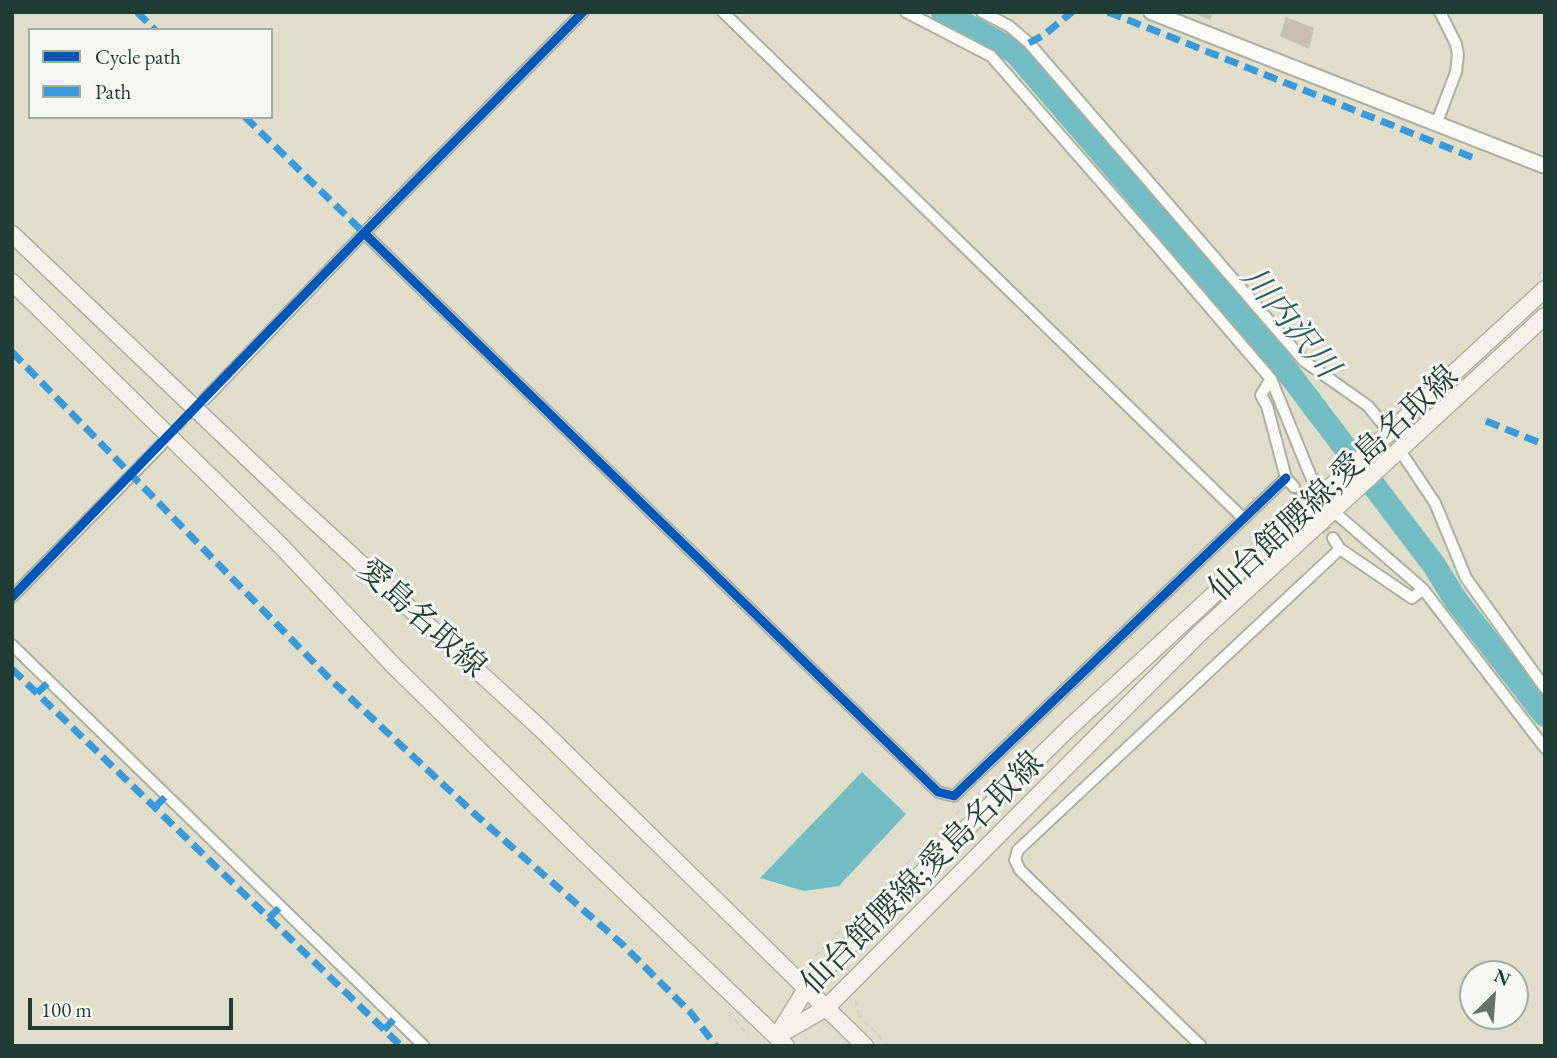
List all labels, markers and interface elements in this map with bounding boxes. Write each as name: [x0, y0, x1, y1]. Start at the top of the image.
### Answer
legend: [28, 28, 273, 119]
text: Cycle path: [95, 43, 181, 70]
text: Path: [95, 78, 131, 105]
water label: 川内沢川: [1232, 259, 1346, 387]
street label: 仙台館腰線;愛島名取線: [1201, 358, 1467, 610]
street label: 愛島名取線: [349, 551, 493, 687]
street label: 仙台館腰線;愛島名取線: [794, 745, 1052, 1003]
north arrow: [1459, 960, 1529, 1030]
text: N: [1490, 963, 1514, 992]
scale bar: [32, 984, 236, 1028]
text: 100 m: [41, 996, 92, 1023]

